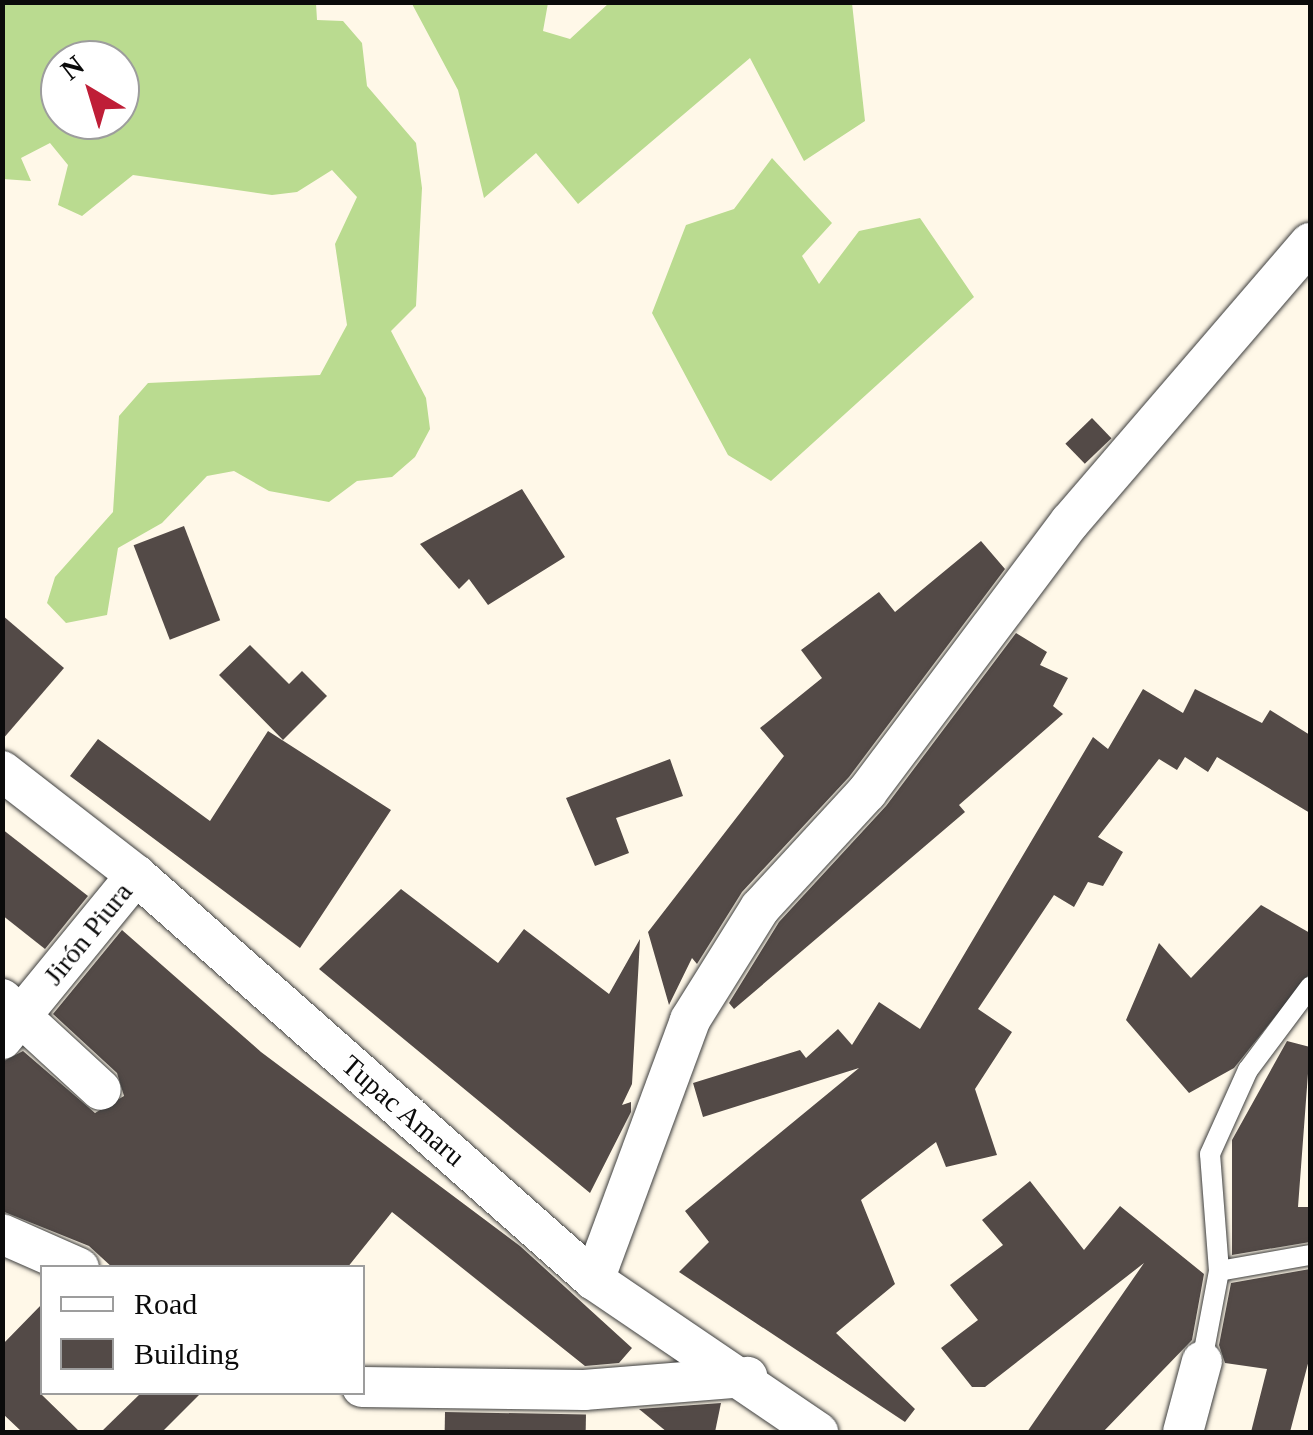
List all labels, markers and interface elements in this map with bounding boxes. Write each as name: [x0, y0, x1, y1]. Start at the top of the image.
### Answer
north arrow: [40, 40, 140, 140]
text: N: [55, 49, 90, 86]
street label: Jirón Piura: [37, 876, 139, 992]
street label: Tupac Amaru: [334, 1048, 472, 1174]
legend: [40, 1265, 365, 1395]
text: Road: [134, 1287, 197, 1320]
text: Building: [134, 1337, 239, 1370]

